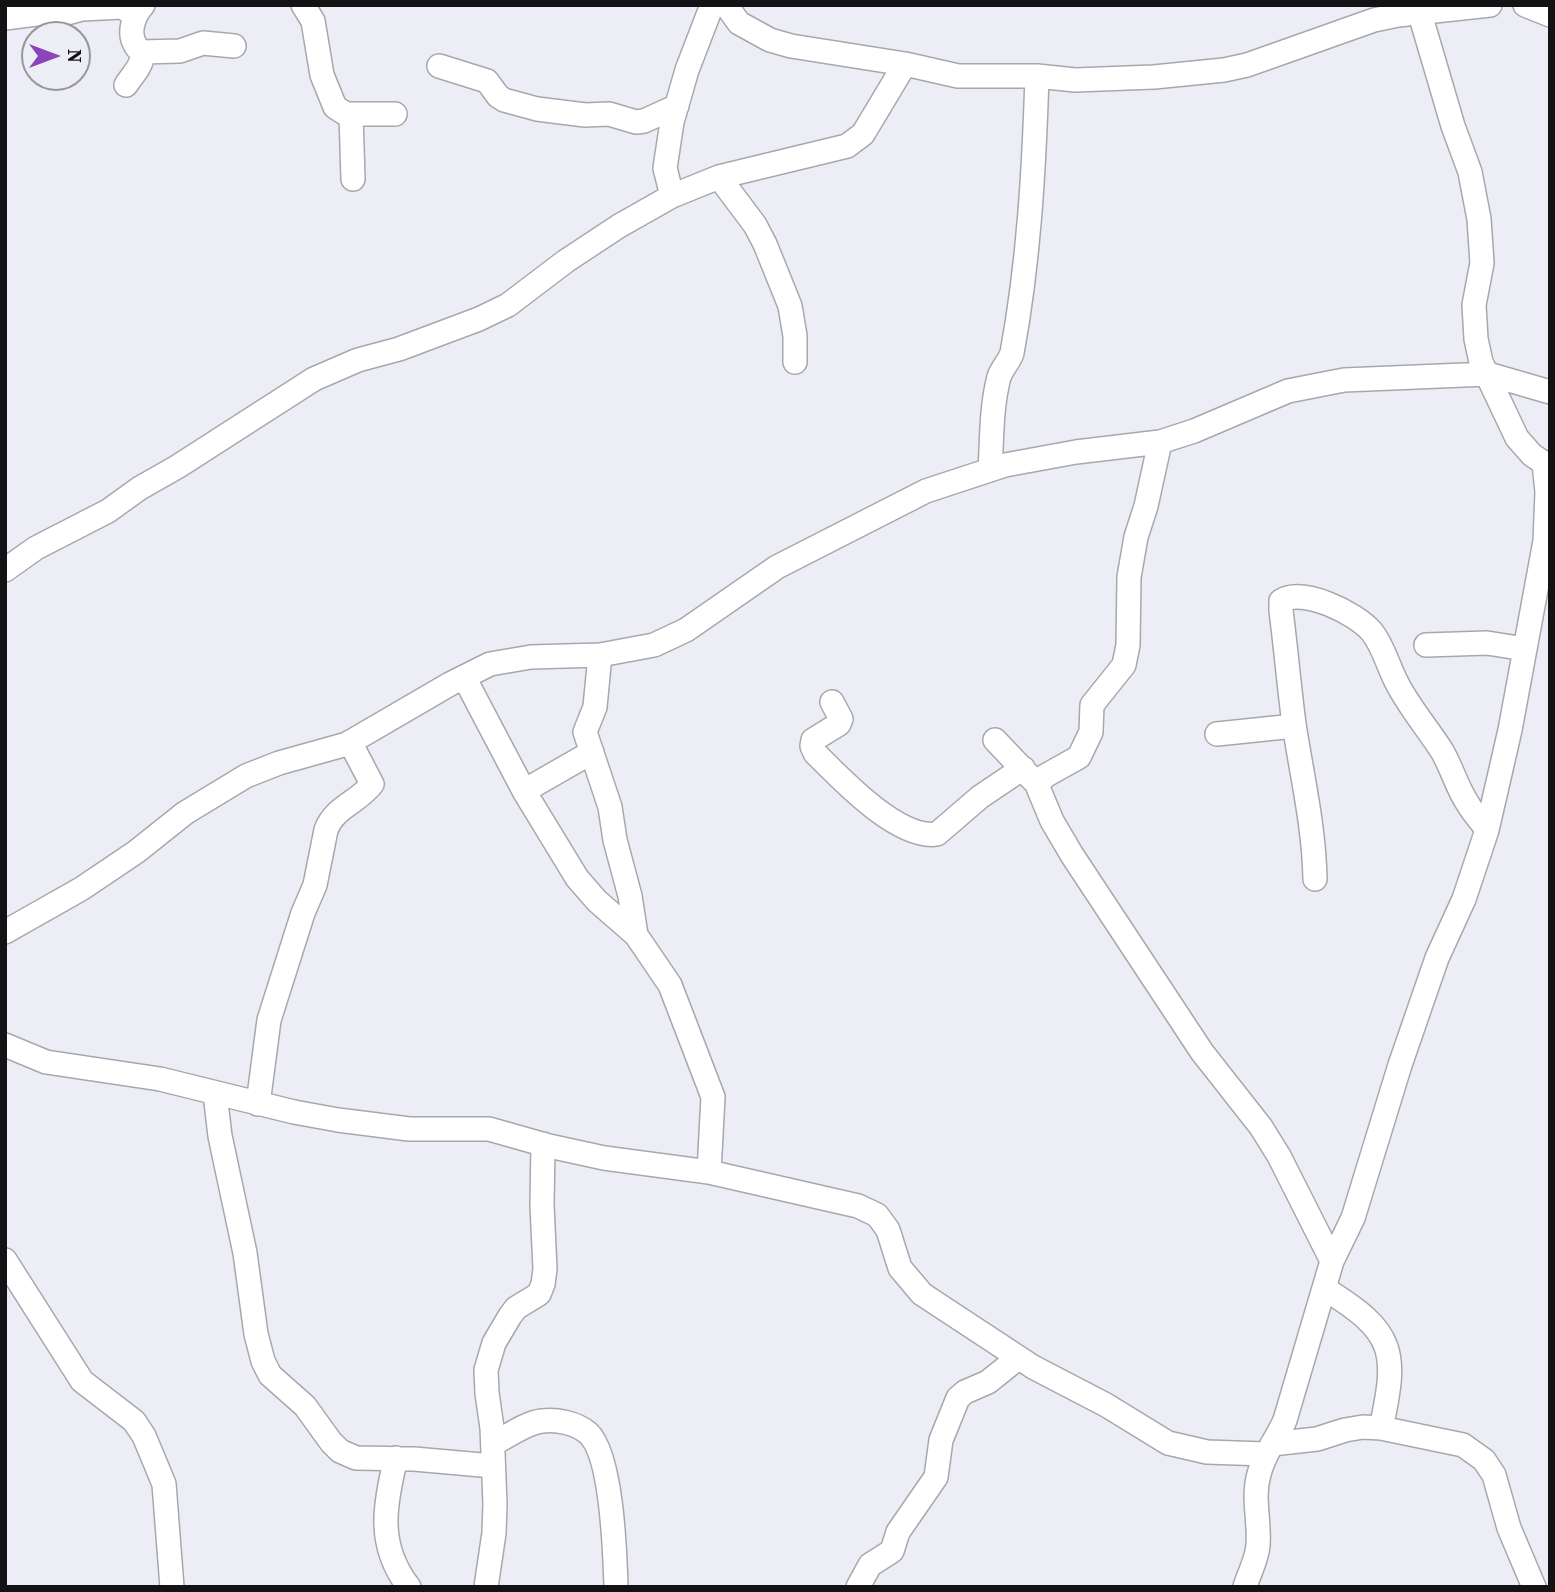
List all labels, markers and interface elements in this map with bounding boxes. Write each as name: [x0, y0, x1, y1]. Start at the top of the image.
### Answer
north arrow: [21, 21, 91, 91]
text: N: [62, 49, 88, 63]

